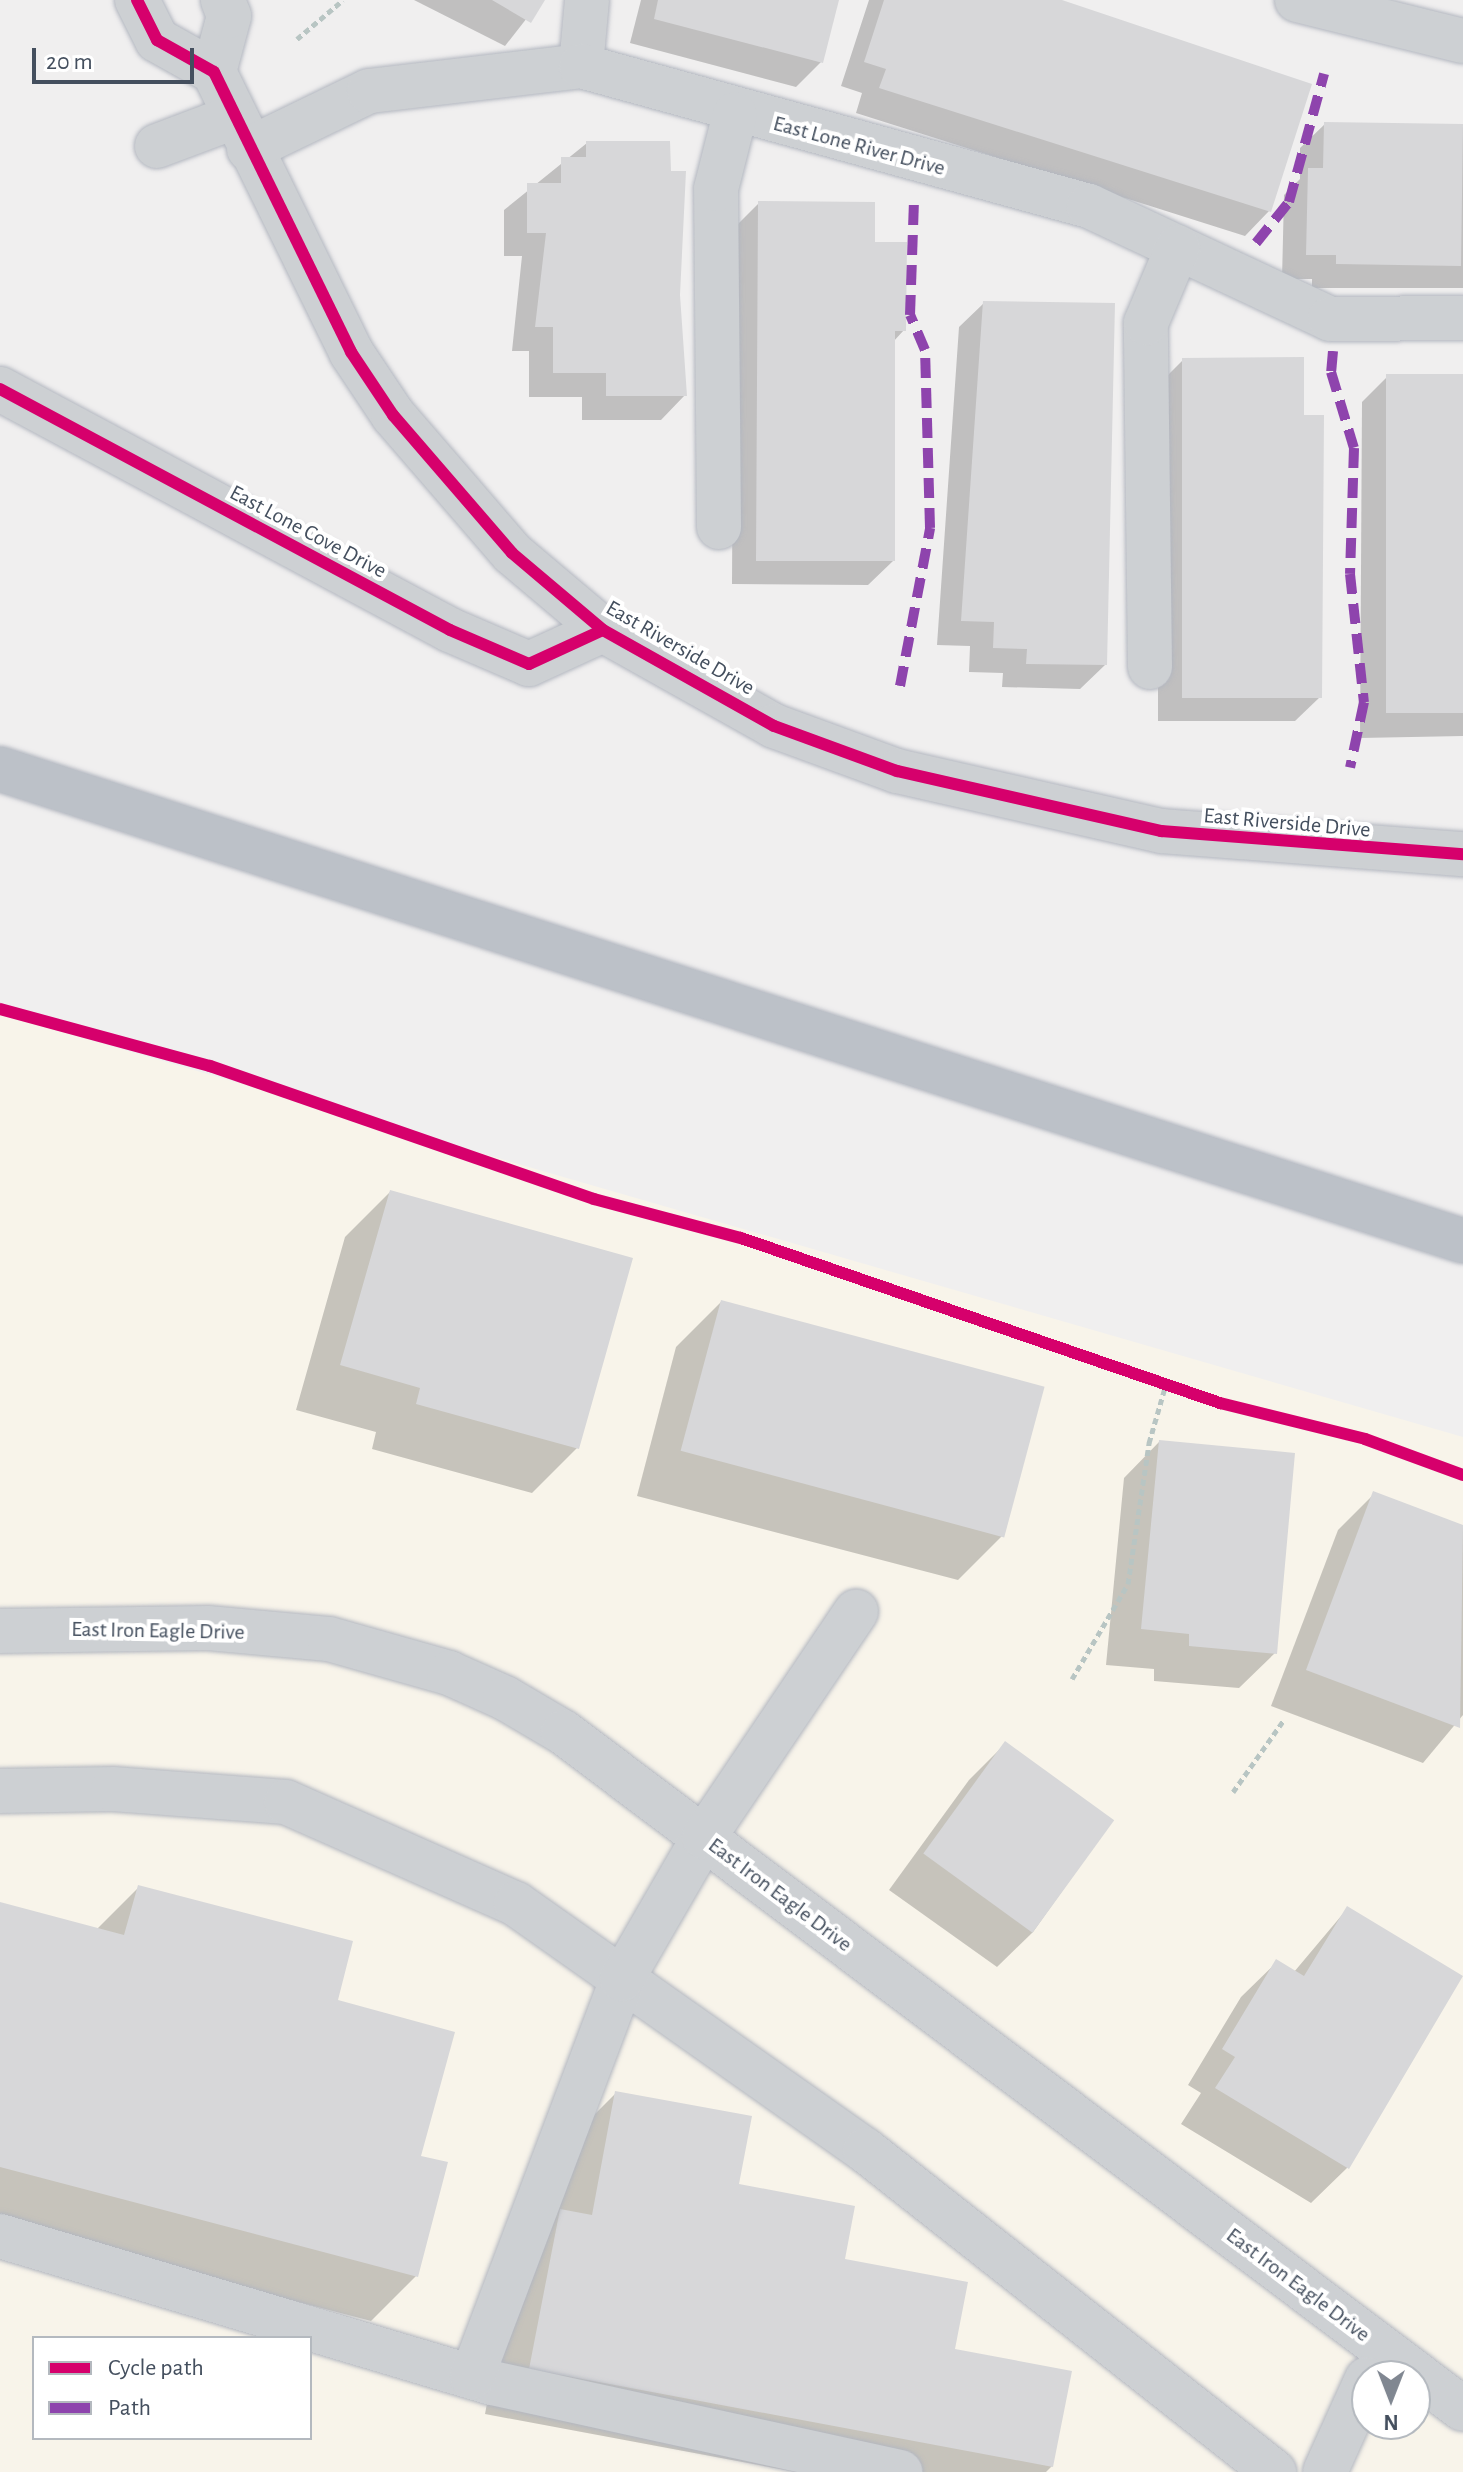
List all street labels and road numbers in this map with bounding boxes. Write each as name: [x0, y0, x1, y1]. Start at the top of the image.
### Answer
street label: East Lone River Drive: [770, 110, 948, 182]
street label: East Lone Cove Drive: [225, 480, 391, 584]
street label: East Riverside Drive: [601, 595, 759, 701]
street label: East Riverside Drive: [1203, 803, 1371, 843]
street label: East Iron Eagle Drive: [71, 1616, 245, 1646]
street label: East Iron Eagle Drive: [703, 1832, 857, 1958]
street label: East Iron Eagle Drive: [1221, 2222, 1375, 2348]

